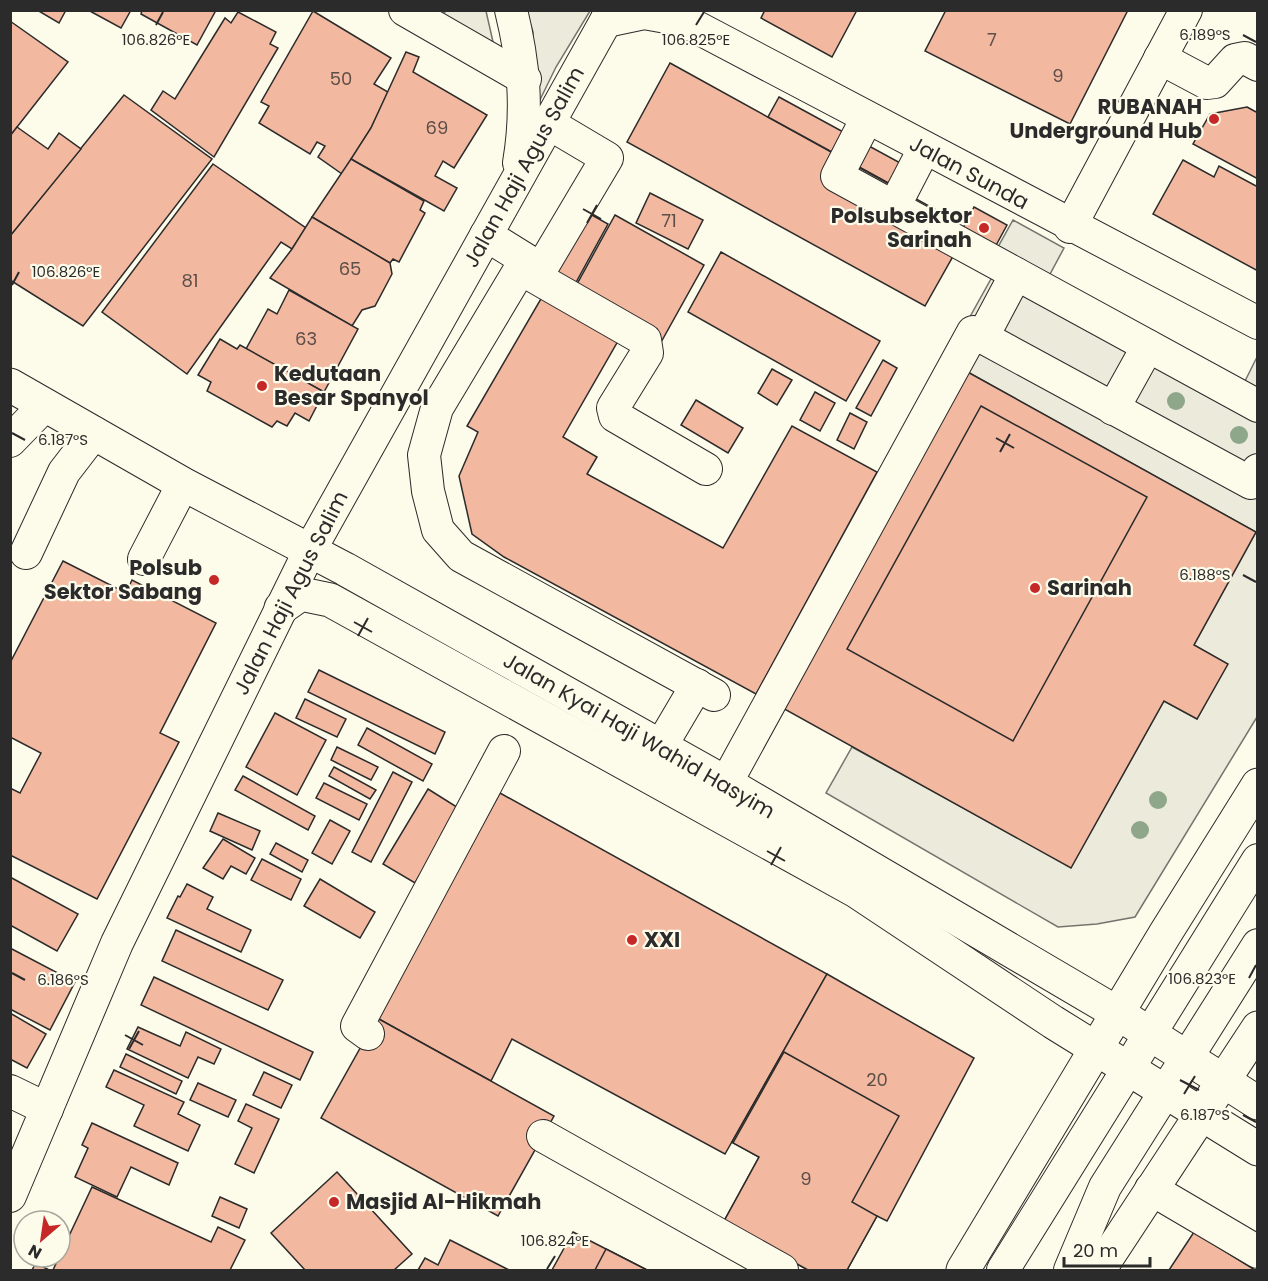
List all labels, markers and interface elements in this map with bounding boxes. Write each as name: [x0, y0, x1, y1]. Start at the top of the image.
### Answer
text: 6.189°S: [1179, 24, 1231, 45]
house number: 7: [987, 27, 997, 52]
text: 106.826°E: [122, 29, 190, 50]
text: 106.825°E: [662, 29, 730, 50]
street label: Jalan Haji Agus Salim: [456, 61, 591, 272]
house number: 9: [1052, 63, 1064, 88]
house number: 50: [330, 66, 352, 91]
place label: RUBANAH Underground Hub: [1009, 92, 1202, 145]
marker: RUBANAH Underground Hub: [1207, 112, 1221, 126]
house number: 69: [426, 115, 448, 140]
street label: Jalan Sunda: [904, 129, 1034, 216]
place label: Polsubsektor Sarinah: [831, 201, 972, 254]
house number: 71: [661, 208, 677, 233]
marker: Polsubsektor Sarinah: [977, 221, 991, 235]
house number: 65: [339, 256, 361, 281]
text: 106.826°E: [32, 261, 100, 282]
house number: 81: [181, 268, 199, 293]
house number: 63: [295, 326, 317, 351]
place label: Kedutaan Besar Spanyol: [274, 359, 429, 412]
marker: Kedutaan Besar Spanyol: [255, 379, 269, 393]
text: 6.187°S: [38, 429, 88, 450]
street label: Jalan Haji Agus Salim: [226, 486, 355, 700]
place label: Polsub Sektor Sabang: [44, 553, 202, 606]
text: 6.188°S: [1179, 564, 1231, 585]
marker: Polsub Sektor Sabang: [207, 573, 221, 587]
place label: Sarinah: [1047, 573, 1132, 602]
marker: Sarinah: [1028, 581, 1042, 595]
street label: Jalan Kyai Haji Wahid Hasyim: [498, 646, 780, 825]
place label: XXI: [644, 925, 680, 954]
marker: XXI: [625, 933, 639, 947]
text: 106.823°E: [1168, 968, 1236, 989]
text: 6.186°S: [37, 969, 89, 990]
house number: 20: [866, 1067, 888, 1092]
text: 6.187°S: [1180, 1104, 1230, 1125]
house number: 9: [800, 1166, 812, 1191]
place label: Masjid Al-Hikmah: [346, 1187, 541, 1216]
marker: Masjid Al-Hikmah: [327, 1195, 341, 1209]
north arrow: [12, 1209, 72, 1269]
text: 106.824°E: [521, 1230, 589, 1251]
scale bar: [1064, 1230, 1150, 1268]
text: 20 m: [1073, 1238, 1118, 1263]
text: N: [24, 1239, 46, 1265]

